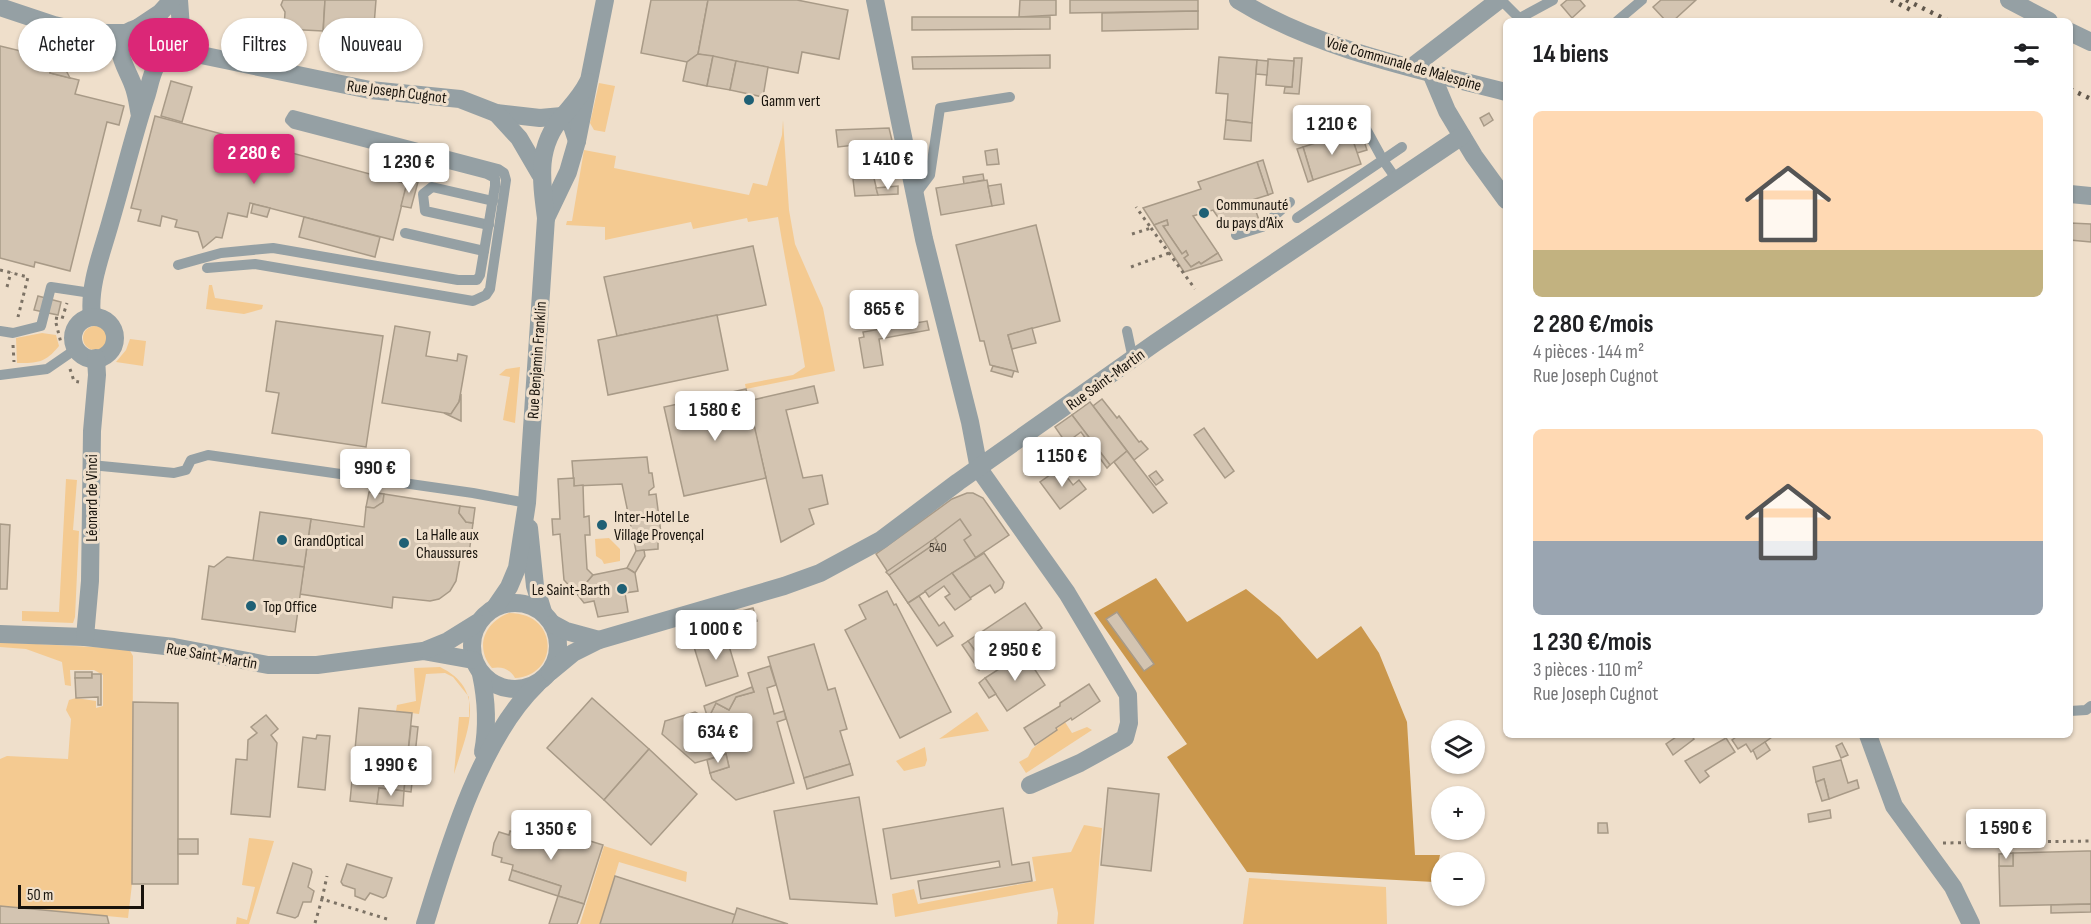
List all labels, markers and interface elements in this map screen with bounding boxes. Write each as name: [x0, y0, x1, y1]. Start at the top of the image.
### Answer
chip: Acheter: [18, 18, 116, 72]
chip: Louer: [128, 18, 209, 72]
chip: Filtres: [221, 18, 307, 72]
chip: Nouveau: [319, 18, 423, 72]
street label: Voie Communale de Malespine: [1324, 33, 1484, 96]
icon: filters: [2010, 38, 2043, 71]
text: 14 biens: [1533, 39, 1609, 70]
street label: Rue Joseph Cugnot: [346, 77, 448, 108]
place label: Gamm vert: [761, 92, 820, 111]
marker: Gamm vert: [742, 93, 756, 107]
pin: 1 210 €: [1277, 105, 1387, 156]
text: 1 210 €: [1307, 112, 1357, 136]
pin: 2 280 €: [199, 134, 309, 185]
pin: 1 410 €: [833, 140, 943, 191]
text: 2 280 €: [228, 141, 280, 165]
pin: 1 230 €: [354, 143, 464, 194]
text: 1 410 €: [863, 147, 914, 171]
text: 1 230 €: [383, 150, 435, 174]
icon: home: [1734, 150, 1842, 258]
place label: Communauté du pays d’Aix: [1216, 196, 1288, 233]
marker: Communauté du pays d’Aix: [1197, 206, 1211, 220]
pin: 865 €: [842, 290, 926, 341]
text: 865 €: [864, 297, 904, 321]
street label: Rue Benjamin Franklin: [524, 301, 551, 420]
text: 2 280 €/mois: [1533, 309, 1653, 340]
text: 4 pièces · 144 m²: [1533, 340, 1644, 364]
street label: Rue Saint-Martin: [1063, 346, 1149, 415]
text: Rue Joseph Cugnot: [1533, 364, 1658, 388]
pin: 1 580 €: [660, 391, 770, 442]
text: 1 580 €: [689, 398, 741, 422]
pin: 1 150 €: [1007, 437, 1117, 488]
text: 1 150 €: [1037, 444, 1087, 468]
pin: 990 €: [333, 449, 417, 500]
street label: Léonard de Vinci: [83, 454, 102, 542]
text: 990 €: [354, 456, 396, 480]
icon: home: [1734, 468, 1842, 576]
place label: Inter-Hotel Le Village Provençal: [614, 508, 704, 545]
marker: Inter-Hotel Le Village Provençal: [595, 518, 609, 532]
place label: La Halle aux Chaussures: [416, 526, 479, 563]
place label: GrandOptical: [294, 532, 364, 551]
marker: GrandOptical: [275, 533, 289, 547]
marker: La Halle aux Chaussures: [397, 536, 411, 550]
house number: 540: [929, 539, 947, 556]
place label: Le Saint-Barth: [532, 581, 610, 600]
marker: Le Saint-Barth: [615, 582, 629, 596]
place label: Top Office: [263, 598, 317, 617]
marker: Top Office: [244, 599, 258, 613]
pin: 1 000 €: [661, 610, 771, 661]
text: 1 000 €: [690, 617, 742, 641]
text: 1 230 €/mois: [1533, 627, 1652, 658]
pin: 2 950 €: [960, 631, 1070, 682]
text: 2 950 €: [989, 638, 1042, 662]
street label: Rue Saint-Martin: [165, 639, 259, 674]
text: 3 pièces · 110 m²: [1533, 658, 1643, 682]
text: Rue Joseph Cugnot: [1533, 682, 1658, 706]
pin: 634 €: [676, 713, 760, 764]
text: 634 €: [697, 720, 739, 744]
map controls: [1431, 720, 1485, 906]
button: layers: [1431, 720, 1485, 774]
pin: 1 990 €: [336, 746, 446, 797]
text: 1 990 €: [365, 753, 417, 777]
button: +: [1431, 786, 1485, 840]
pin: 1 590 €: [1951, 809, 2061, 860]
pin: 1 350 €: [496, 810, 606, 861]
text: 1 590 €: [1980, 816, 2032, 840]
text: 1 350 €: [525, 817, 577, 841]
button: −: [1431, 852, 1485, 906]
scale bar: [18, 882, 144, 910]
text: 50 m: [27, 886, 53, 905]

